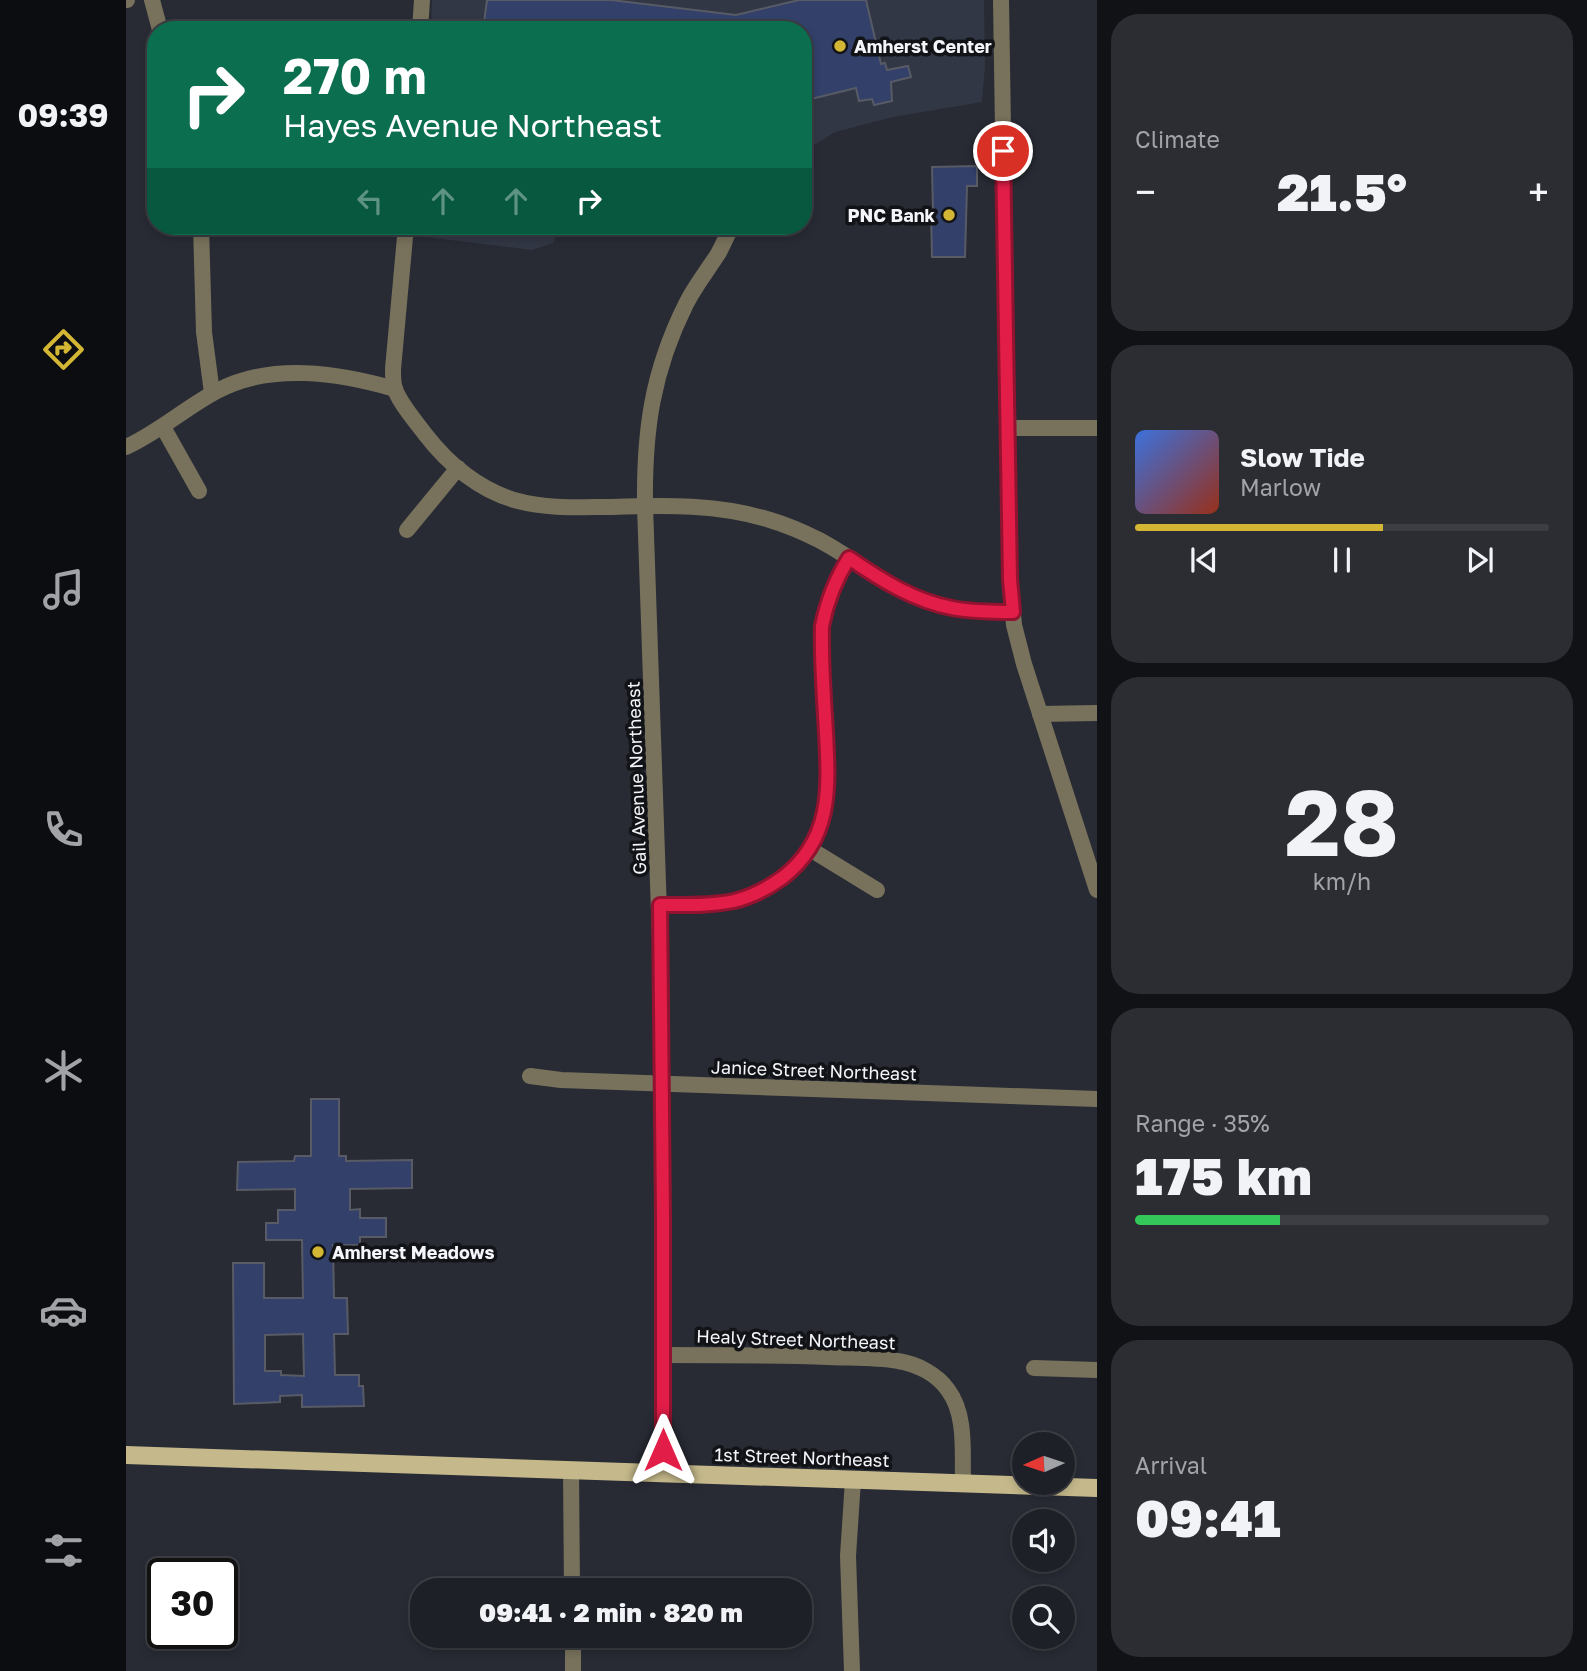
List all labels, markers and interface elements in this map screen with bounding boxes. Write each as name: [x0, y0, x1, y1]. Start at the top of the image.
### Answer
place label: Amherst Center: [854, 35, 992, 57]
marker: Amherst Center: [832, 38, 848, 54]
text: 270 m: [283, 46, 427, 105]
icon: right: [168, 49, 259, 140]
text: 09:39: [17, 96, 109, 134]
text: Hayes Avenue Northeast: [283, 106, 662, 144]
pin: [973, 121, 1033, 181]
text: Climate: [1135, 125, 1220, 153]
icon: arrive: [984, 132, 1022, 170]
text: 21.5°: [1277, 160, 1407, 222]
text: −: [1135, 169, 1156, 214]
text: +: [1528, 169, 1549, 214]
icon: left: [351, 182, 389, 220]
icon: ahead: [424, 182, 462, 220]
icon: ahead: [497, 182, 535, 220]
icon: right: [570, 182, 608, 220]
place label: PNC Bank: [848, 204, 936, 226]
marker: PNC Bank: [941, 207, 957, 223]
icon: directions: [39, 325, 88, 374]
text: Slow Tide: [1240, 442, 1365, 473]
text: Marlow: [1240, 473, 1321, 501]
icon: previous: [1185, 541, 1223, 579]
icon: pause: [1323, 541, 1361, 579]
icon: next: [1461, 541, 1499, 579]
icon: music: [39, 565, 88, 614]
street label: Gail Avenue Northeast: [622, 681, 650, 875]
text: 28: [1285, 767, 1399, 876]
icon: phone: [39, 805, 88, 854]
text: km/h: [1313, 867, 1371, 895]
icon: climate: [39, 1046, 88, 1095]
street label: Janice Street Northeast: [711, 1055, 917, 1085]
text: Range · 35%: [1135, 1109, 1270, 1137]
text: 175 km: [1135, 1144, 1312, 1206]
place label: Amherst Meadows: [332, 1241, 495, 1263]
marker: Amherst Meadows: [310, 1244, 326, 1260]
icon: car: [39, 1286, 88, 1335]
street label: Healy Street Northeast: [696, 1325, 896, 1353]
position arrow: [626, 1413, 700, 1487]
north arrow: [1012, 1432, 1074, 1494]
map controls: [1012, 1432, 1075, 1649]
street label: 1st Street Northeast: [714, 1443, 890, 1471]
text: Arrival: [1135, 1451, 1207, 1479]
text: 09:41: [1135, 1486, 1281, 1548]
button: sound: [1012, 1509, 1075, 1572]
icon: filters: [39, 1526, 88, 1575]
speed limit sign: 30: [147, 1558, 238, 1649]
button: search: [1012, 1586, 1075, 1649]
text: 09:41 · 2 min · 820 m: [479, 1597, 743, 1628]

